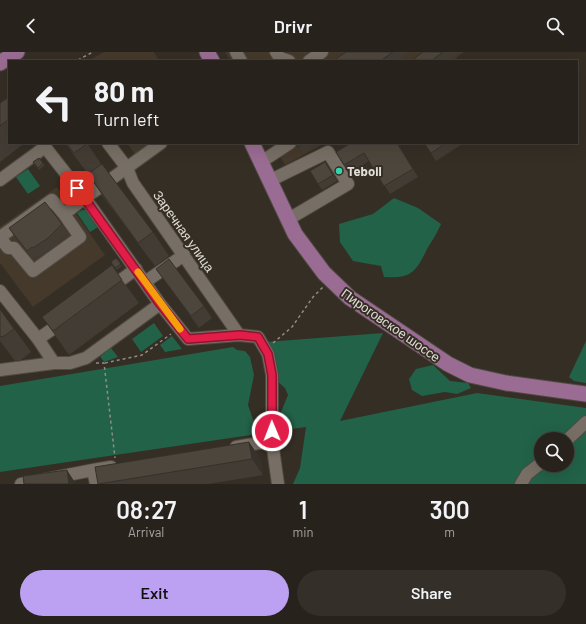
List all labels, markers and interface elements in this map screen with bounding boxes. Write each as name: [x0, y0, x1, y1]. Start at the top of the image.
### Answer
icon: back: [20, 15, 42, 37]
text: Drivr: [274, 15, 312, 37]
icon: search: [544, 15, 566, 37]
text: 80 m: [94, 74, 154, 108]
icon: left: [28, 76, 80, 128]
text: Turn left: [94, 108, 160, 130]
place label: Teboil: [347, 163, 382, 179]
marker: Teboil: [334, 166, 344, 176]
pin: [60, 171, 94, 205]
icon: arrive: [66, 177, 88, 199]
street label: Заречная улица: [150, 187, 218, 275]
street label: Пироговское шоссе: [339, 285, 443, 365]
position arrow: [251, 410, 293, 452]
map controls: [534, 432, 574, 472]
button: search: [534, 432, 574, 472]
text: 08:27: [116, 495, 176, 524]
text: 1: [299, 495, 307, 524]
text: 300: [430, 495, 470, 524]
text: Arrival: [128, 524, 164, 540]
text: min: [292, 524, 313, 540]
text: m: [444, 524, 455, 540]
button: Exit: [20, 570, 289, 616]
button: Share: [297, 570, 566, 616]

